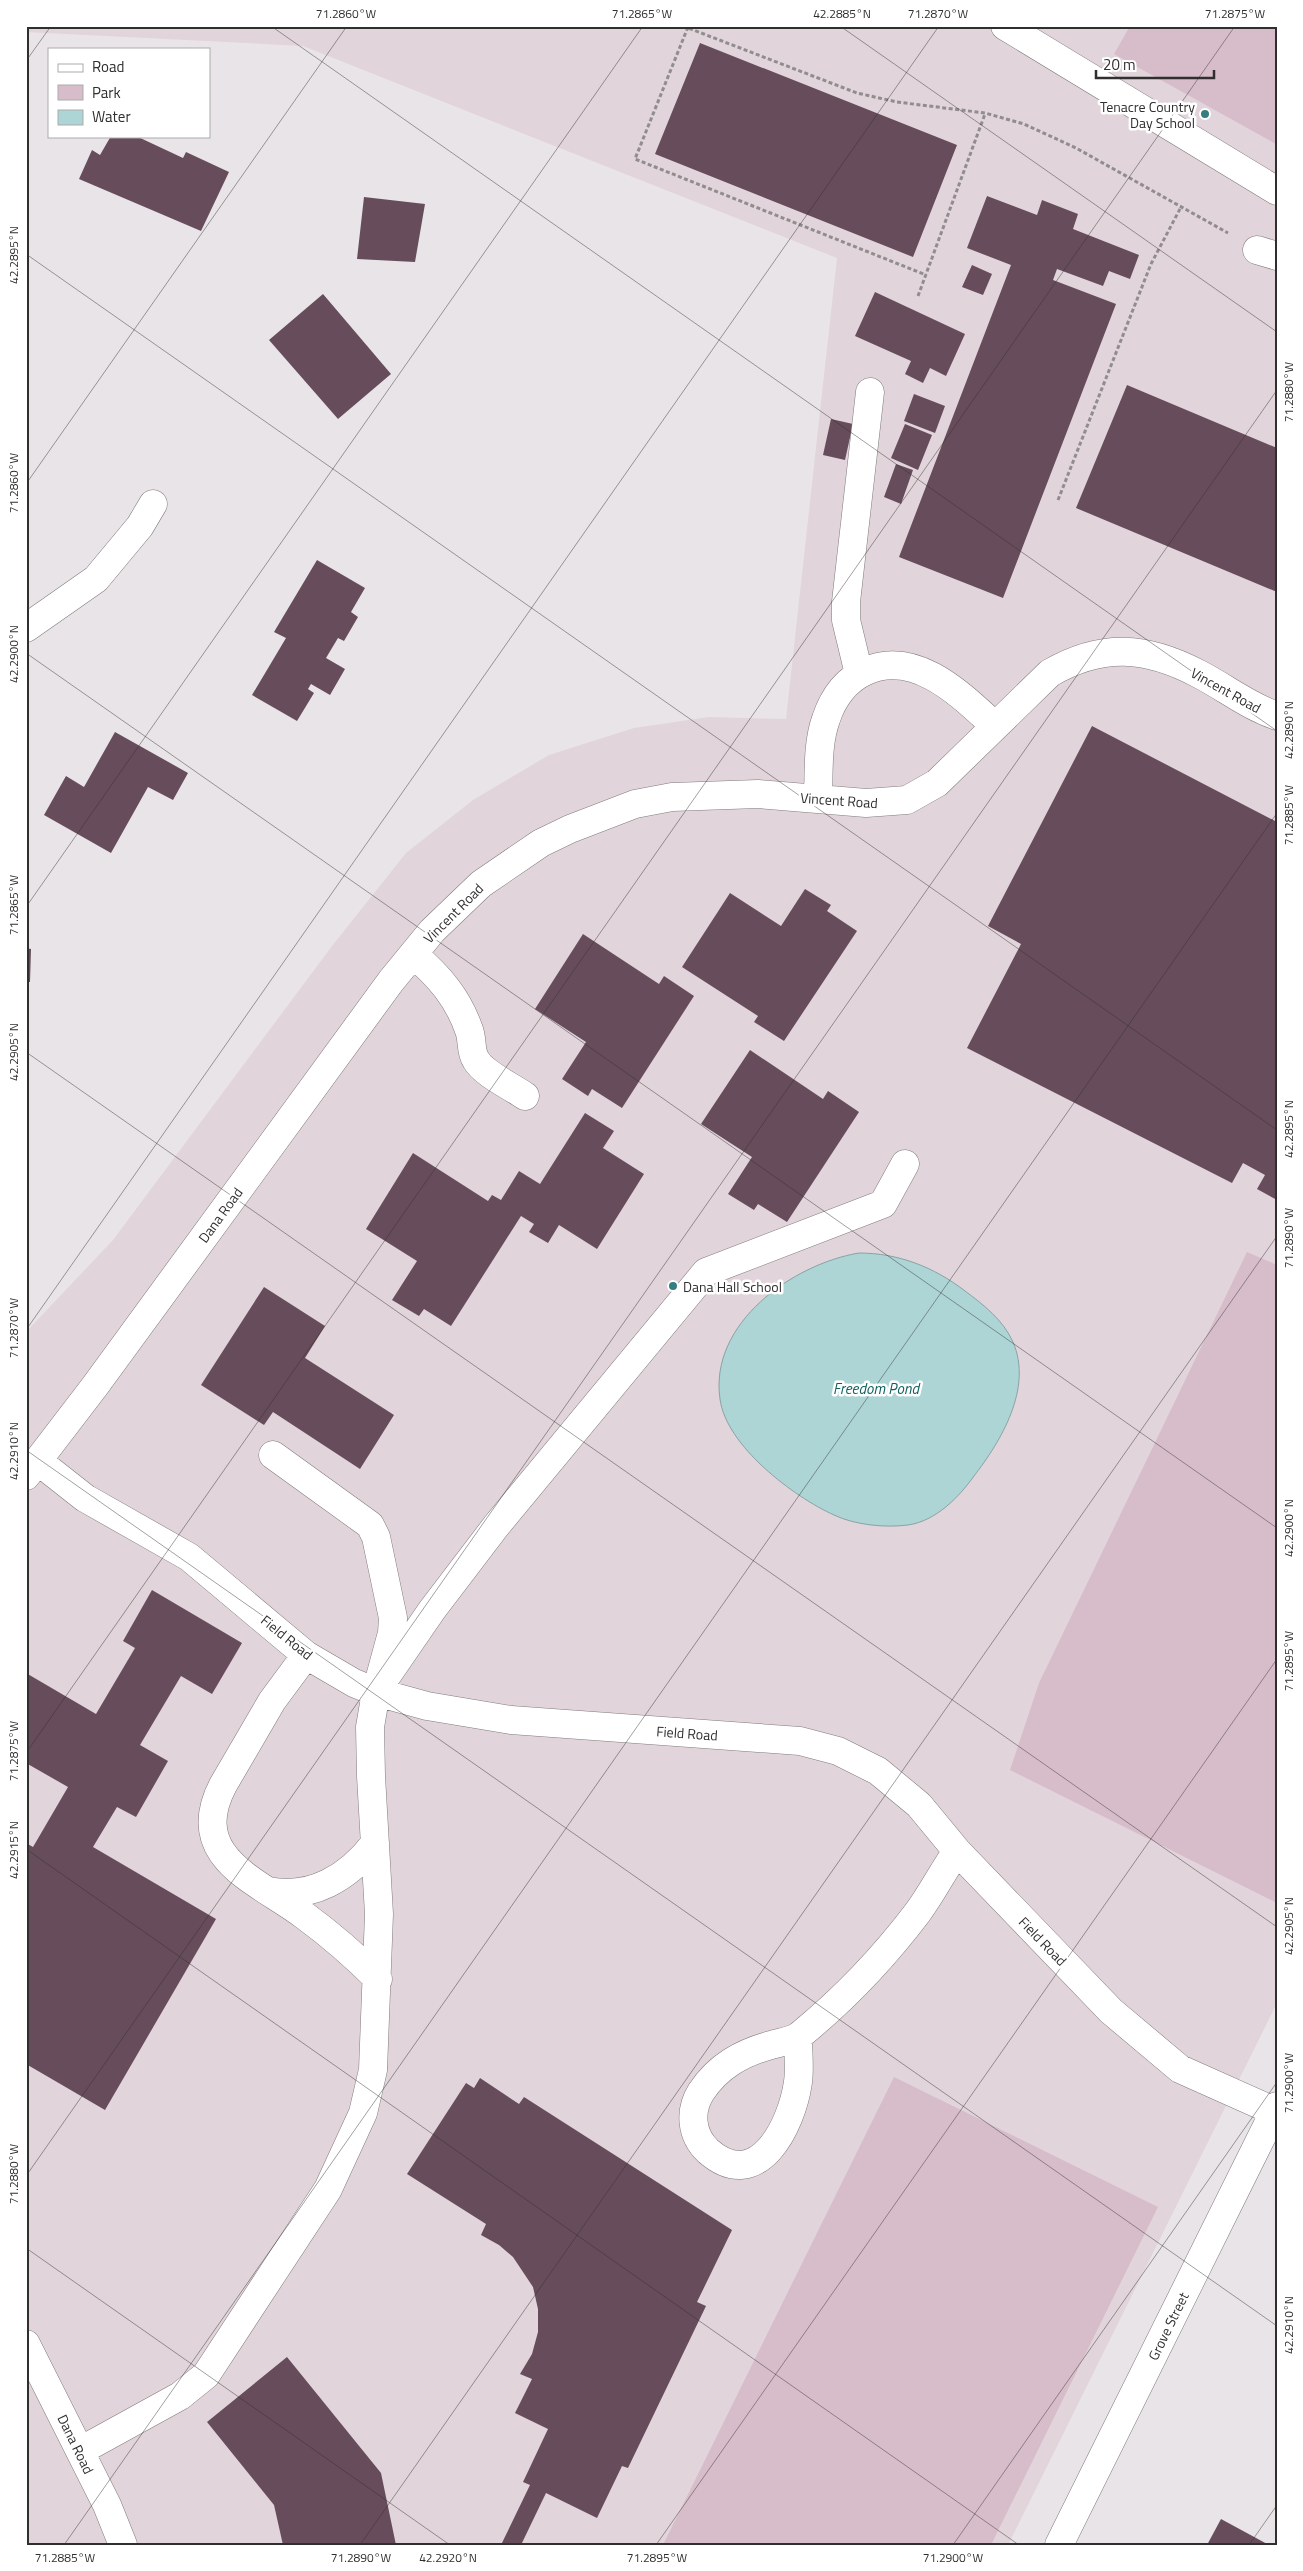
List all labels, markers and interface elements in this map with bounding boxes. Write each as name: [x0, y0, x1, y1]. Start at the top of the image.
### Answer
text: 71.2860°W: [316, 4, 376, 23]
text: 71.2865°W: [612, 4, 672, 23]
text: 42.2885°N: [813, 4, 871, 23]
text: 71.2870°W: [908, 4, 968, 23]
text: 71.2875°W: [1205, 4, 1265, 23]
legend: [48, 48, 210, 138]
scale bar: [1096, 48, 1213, 80]
text: 20 m: [1103, 53, 1136, 76]
text: Road: [92, 55, 124, 78]
text: Park: [92, 81, 121, 104]
place label: Tenacre Country Day School: [1100, 96, 1195, 133]
text: Water: [92, 105, 131, 128]
marker: Tenacre Country Day School: [1199, 108, 1211, 120]
text: 42.2895°N: [4, 226, 23, 284]
text: 71.2880°W: [1279, 362, 1298, 422]
text: 71.2860°W: [4, 453, 23, 513]
text: 42.2900°N: [4, 625, 23, 683]
street label: Vincent Road: [1187, 662, 1265, 718]
text: 42.2890°N: [1279, 701, 1298, 759]
text: 71.2885°W: [1279, 785, 1298, 845]
street label: Vincent Road: [800, 787, 878, 813]
text: 71.2865°W: [4, 875, 23, 935]
street label: Vincent Road: [418, 878, 488, 948]
text: 42.2905°N: [4, 1023, 23, 1081]
text: 42.2895°N: [1279, 1100, 1298, 1158]
street label: Dana Road: [193, 1183, 247, 1247]
text: 71.2890°W: [1279, 1208, 1298, 1268]
place label: Dana Hall School: [683, 1276, 782, 1297]
marker: Dana Hall School: [667, 1280, 679, 1292]
text: 71.2870°W: [4, 1298, 23, 1358]
water label: Freedom Pond: [833, 1377, 920, 1400]
text: 42.2910°N: [4, 1422, 23, 1480]
text: 42.2900°N: [1279, 1499, 1298, 1557]
street label: Field Road: [256, 1609, 318, 1665]
text: 71.2895°W: [1279, 1631, 1298, 1691]
street label: Field Road: [656, 1720, 718, 1746]
text: 71.2875°W: [4, 1721, 23, 1781]
text: 42.2915°N: [4, 1821, 23, 1879]
text: 42.2905°N: [1279, 1897, 1298, 1955]
street label: Field Road: [1014, 1912, 1072, 1970]
text: 71.2900°W: [1279, 2053, 1298, 2113]
text: 71.2880°W: [4, 2144, 23, 2204]
street label: Grove Street: [1142, 2288, 1194, 2364]
text: 42.2910°N: [1279, 2296, 1298, 2354]
street label: Dana Road: [53, 2411, 99, 2477]
text: 71.2885°W: [35, 2548, 95, 2567]
text: 71.2890°W: [331, 2548, 391, 2567]
text: 42.2920°N: [419, 2548, 477, 2567]
text: 71.2895°W: [627, 2548, 687, 2567]
text: 71.2900°W: [923, 2548, 983, 2567]

